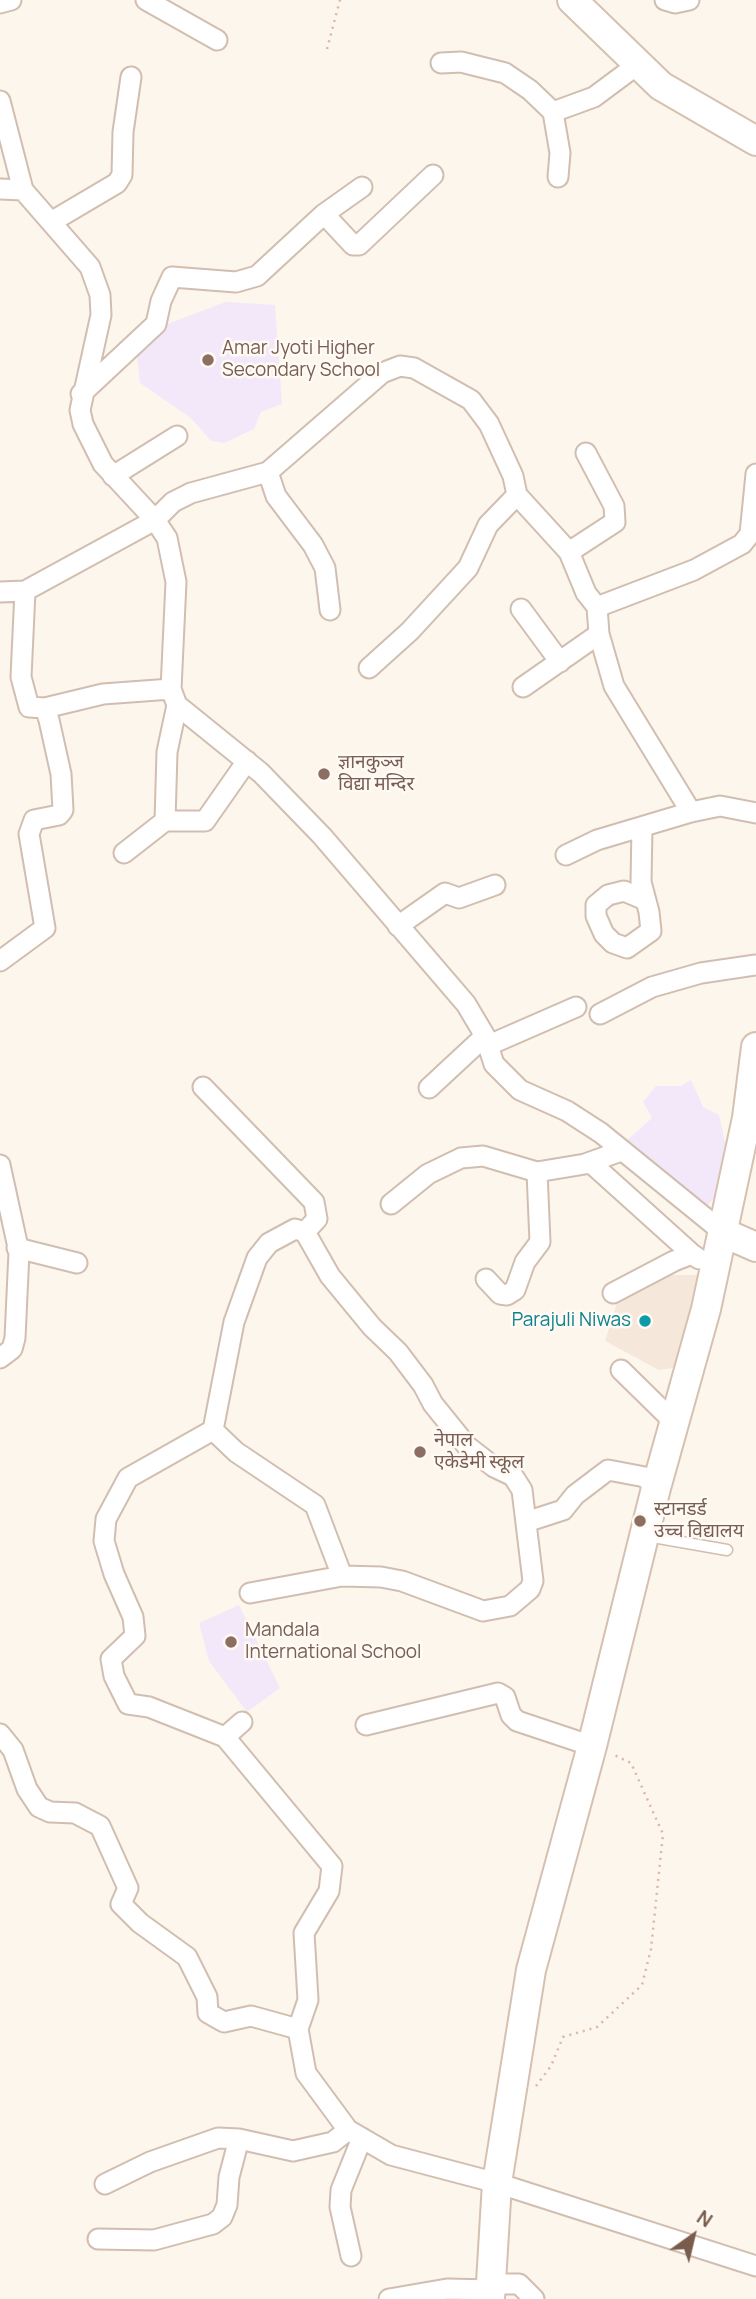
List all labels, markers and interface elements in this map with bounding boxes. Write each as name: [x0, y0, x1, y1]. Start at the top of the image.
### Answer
place label: Amar Jyoti Higher Secondary School: [222, 338, 380, 382]
marker: Amar Jyoti Higher Secondary School: [200, 352, 216, 368]
place label: ज्ञानकुञ्‍ज विद्या मन्दिर: [338, 752, 414, 796]
marker: ज्ञानकुञ्‍ज विद्या मन्दिर: [316, 766, 332, 782]
place label: Parajuli Niwas: [512, 1310, 631, 1332]
marker: Parajuli Niwas: [637, 1313, 653, 1329]
place label: नेपाल एकेडेमी स्कूल: [434, 1430, 524, 1474]
marker: नेपाल एकेडेमी स्कूल: [412, 1444, 428, 1460]
place label: स्टानडर्ड उच्च विद्यालय: [654, 1499, 744, 1543]
marker: स्टानडर्ड उच्च विद्यालय: [632, 1513, 648, 1529]
place label: Mandala International School: [245, 1620, 422, 1664]
marker: Mandala International School: [223, 1634, 239, 1650]
north arrow: [658, 2201, 728, 2271]
text: N: [692, 2204, 718, 2233]

